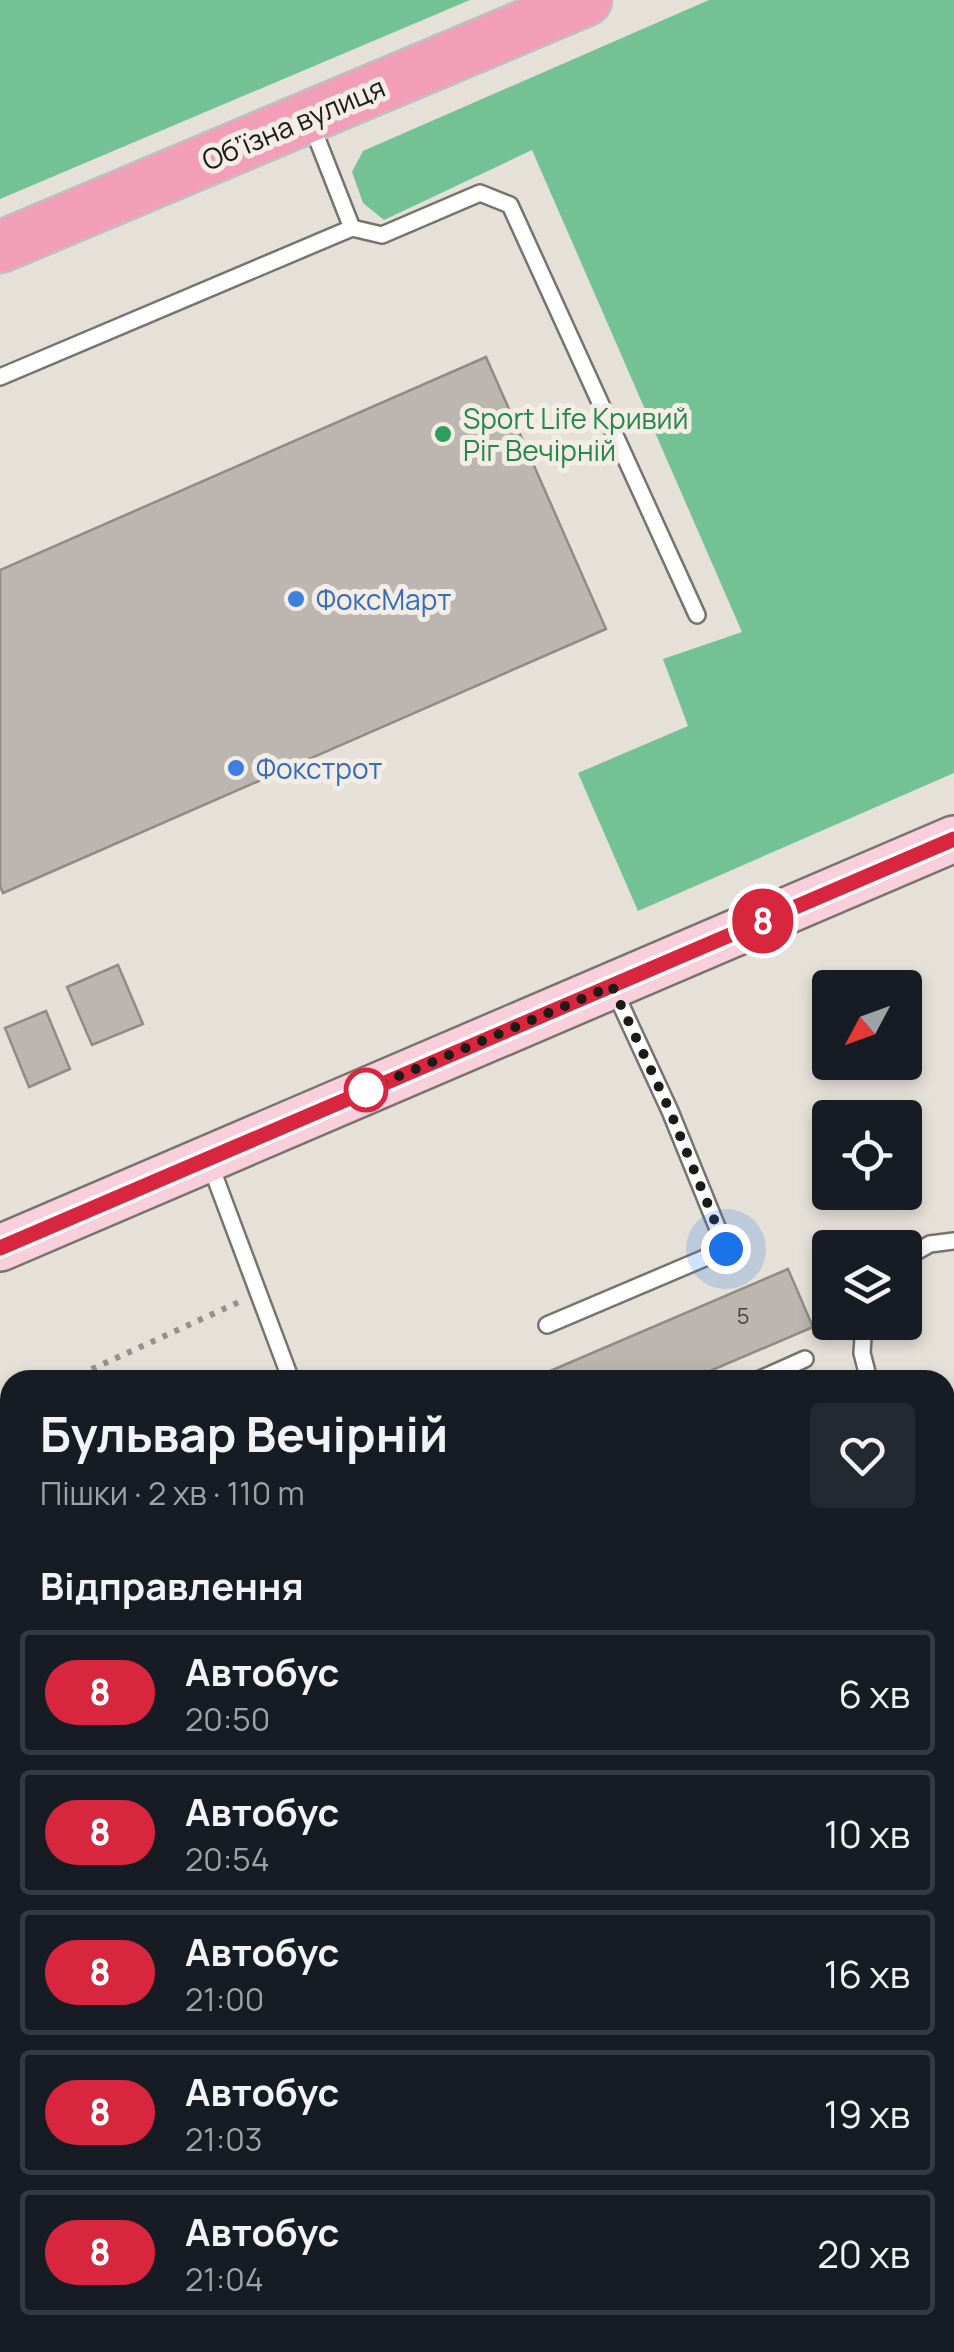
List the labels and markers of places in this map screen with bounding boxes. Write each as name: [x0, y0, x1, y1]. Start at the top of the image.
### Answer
place label: Sport Life Кривий Ріг Вечірній: [463, 399, 688, 469]
marker: Sport Life Кривий Ріг Вечірній: [432, 423, 454, 445]
place label: ФоксМарт: [316, 580, 451, 618]
marker: ФоксМарт: [285, 588, 307, 610]
place label: Фокстрот: [256, 749, 382, 787]
marker: Фокстрот: [225, 757, 247, 779]
unlabelled marker: [345, 1069, 387, 1111]

